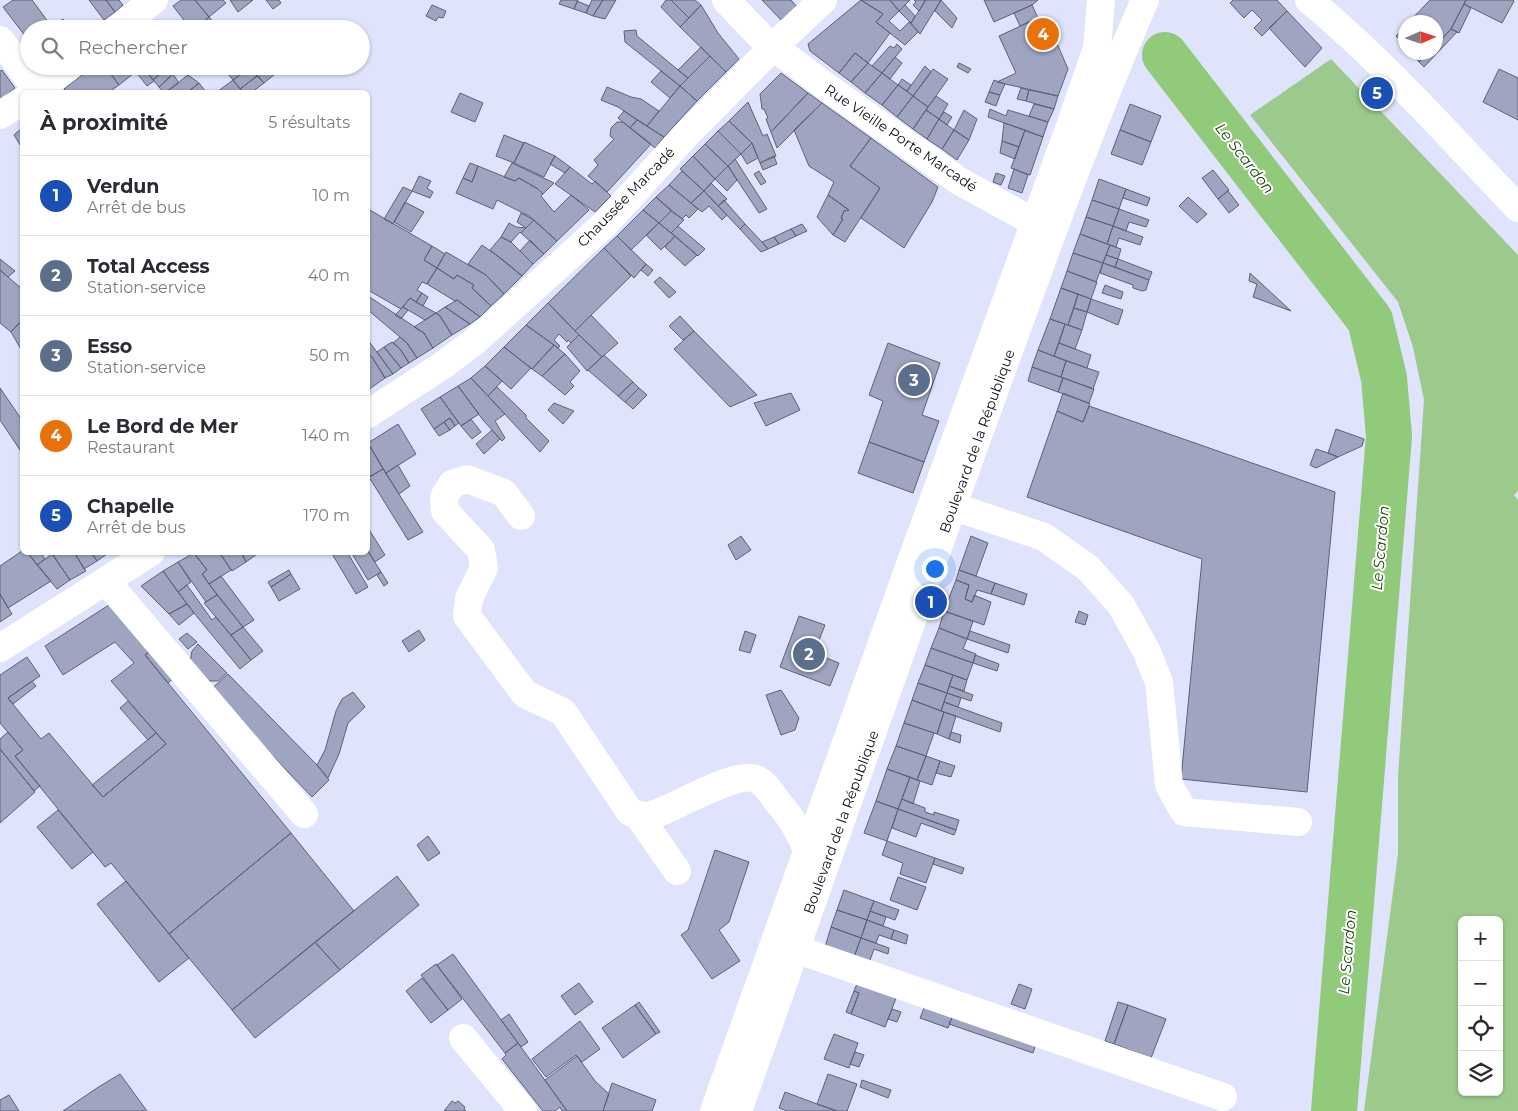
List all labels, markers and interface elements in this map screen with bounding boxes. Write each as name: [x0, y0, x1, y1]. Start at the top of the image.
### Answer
pin: 4: [1027, 15, 1059, 53]
north arrow: [1398, 15, 1443, 60]
search box: [20, 20, 370, 75]
icon: search: [38, 34, 66, 62]
text: Rechercher: [78, 36, 188, 59]
pin: 5: [1361, 74, 1393, 112]
street label: Rue Vieille Porte Marcadé: [821, 80, 981, 196]
text: À proximité: [40, 110, 168, 135]
text: 5 résultats: [268, 113, 350, 132]
water label: Le Scardon: [1211, 119, 1279, 197]
street label: Chaussée Marcadé: [574, 143, 678, 251]
text: Verdun: [87, 175, 159, 198]
text: 1: [53, 186, 59, 205]
text: 10 m: [312, 186, 350, 205]
text: Arrêt de bus: [87, 198, 185, 217]
text: Total Access: [87, 255, 210, 278]
text: 2: [51, 266, 61, 285]
text: 40 m: [308, 266, 350, 285]
text: Station-service: [87, 278, 206, 297]
text: Esso: [87, 335, 132, 358]
text: 3: [51, 346, 61, 365]
text: 50 m: [309, 346, 350, 365]
street label: Boulevard de la République: [935, 347, 1019, 535]
text: Station-service: [87, 358, 206, 377]
pin: 3: [898, 361, 930, 399]
text: Le Bord de Mer: [87, 415, 238, 438]
text: 4: [50, 426, 62, 445]
text: 140 m: [302, 426, 350, 445]
text: Restaurant: [87, 438, 175, 457]
text: Chapelle: [87, 495, 174, 518]
water label: Le Scardon: [1367, 505, 1393, 591]
text: 5: [51, 506, 61, 525]
text: 170 m: [303, 506, 350, 525]
text: Arrêt de bus: [87, 518, 185, 537]
your location: [922, 556, 948, 582]
pin: 1: [915, 583, 947, 621]
pin: 2: [793, 635, 825, 673]
street label: Boulevard de la République: [799, 728, 883, 916]
water label: Le Scardon: [1334, 909, 1360, 995]
map controls: [1458, 916, 1503, 1096]
button: +: [1458, 916, 1503, 961]
button: −: [1458, 961, 1503, 1006]
button: locate: [1458, 1006, 1503, 1051]
button: layers: [1458, 1051, 1503, 1096]

